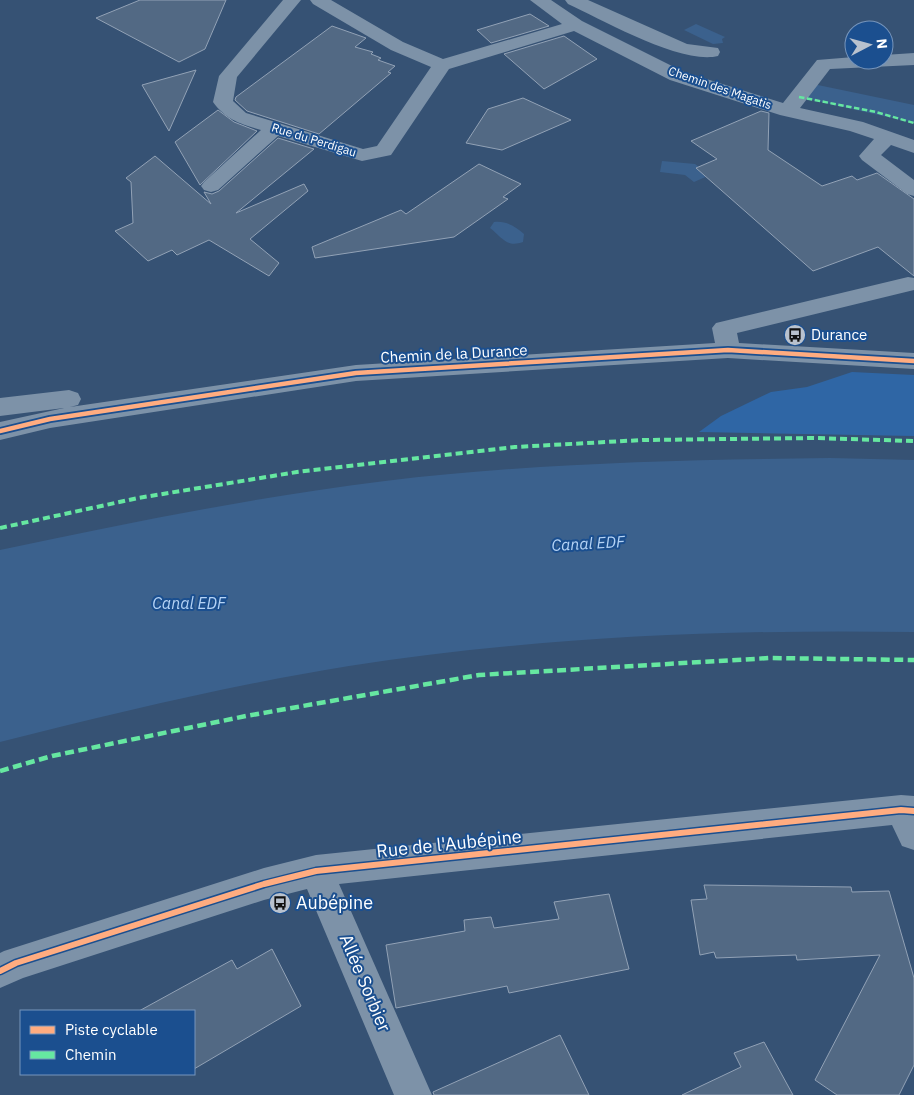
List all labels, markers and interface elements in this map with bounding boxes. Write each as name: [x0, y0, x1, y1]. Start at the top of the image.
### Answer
north arrow: [844, 20, 894, 70]
text: N: [872, 38, 891, 50]
street label: Chemin des Magatis: [667, 63, 774, 112]
street label: Rue du Perdigau: [270, 119, 358, 160]
bus stop icon: Durance: [783, 323, 807, 347]
place label: Durance: [811, 325, 867, 344]
street label: Chemin de la Durance: [380, 340, 528, 367]
water label: Canal EDF: [551, 531, 626, 555]
water label: Canal EDF: [152, 593, 227, 613]
street label: Rue de l'Aubépine: [375, 824, 523, 863]
bus stop icon: Aubépine: [268, 891, 292, 915]
place label: Aubépine: [296, 891, 373, 914]
street label: Allée Sorbier: [335, 931, 396, 1035]
legend: [20, 1010, 195, 1075]
text: Piste cyclable: [65, 1020, 158, 1039]
text: Chemin: [65, 1045, 116, 1064]

